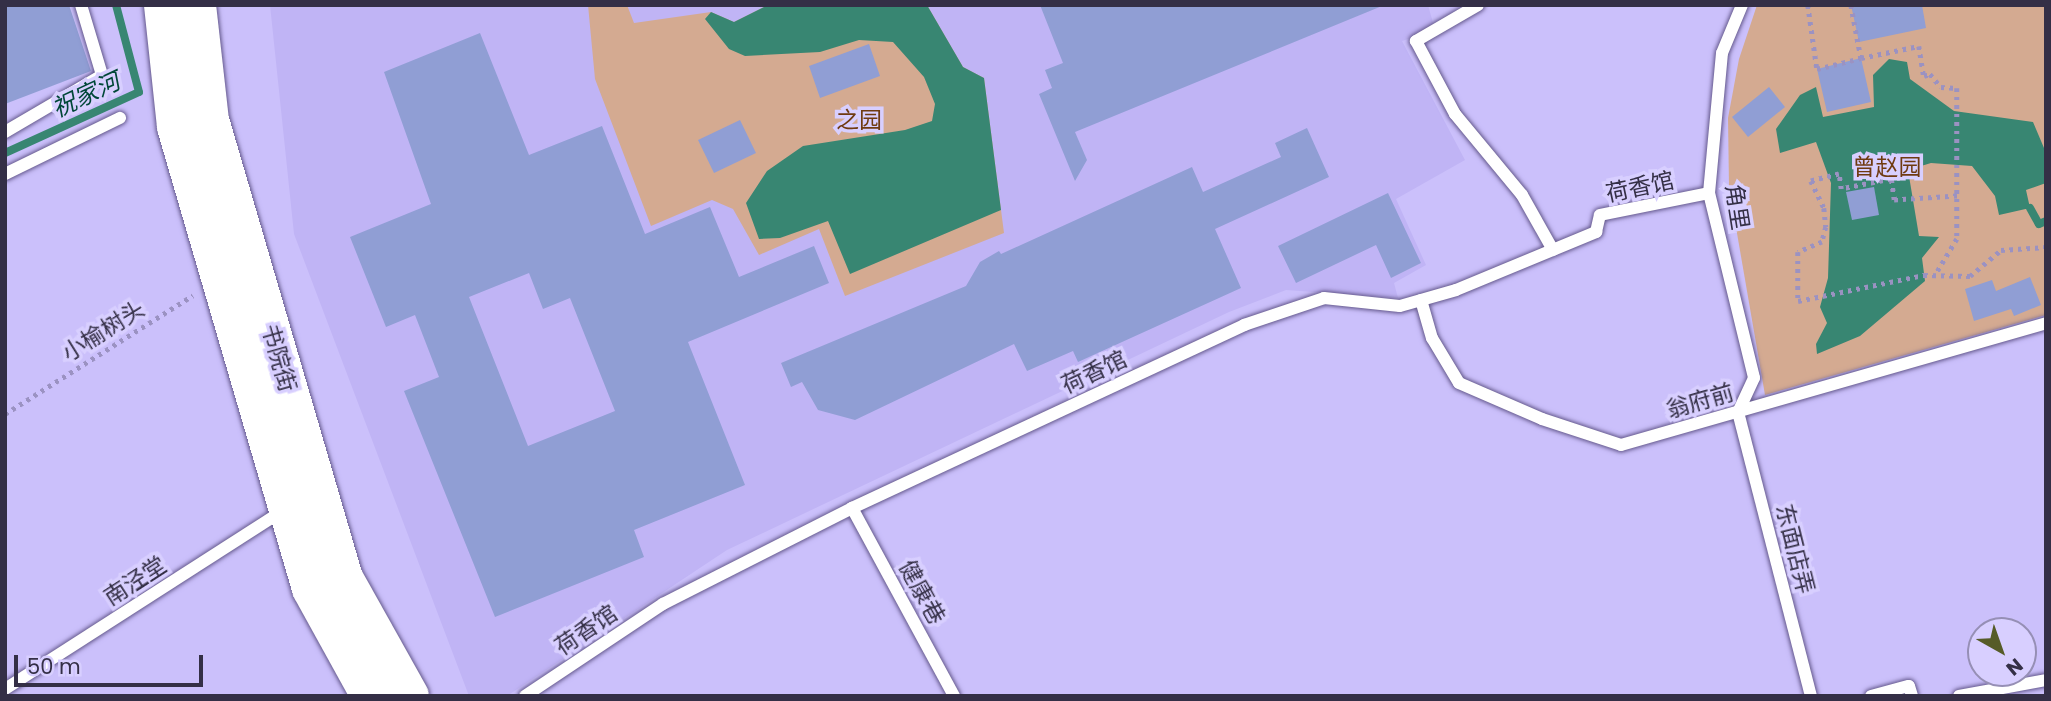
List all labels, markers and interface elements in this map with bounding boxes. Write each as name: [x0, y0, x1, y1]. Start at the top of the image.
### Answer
water label: 祝家河: [47, 67, 125, 123]
park label: 之园: [836, 106, 882, 134]
park label: 曾赵园: [1853, 153, 1921, 181]
street label: 荷香馆: [1603, 166, 1677, 208]
street label: 角里: [1720, 182, 1754, 232]
street label: 小榆树头: [57, 295, 149, 367]
street label: 书院街: [256, 321, 302, 395]
street label: 荷香馆: [1057, 345, 1131, 399]
street label: 翁府前: [1663, 378, 1737, 424]
street label: 东面店弄: [1770, 501, 1820, 597]
street label: 南泾堂: [99, 551, 171, 611]
street label: 健康巷: [893, 555, 951, 629]
street label: 荷香馆: [550, 599, 622, 661]
north arrow: [1967, 617, 2037, 687]
scale bar: [18, 642, 206, 686]
text: 50 m: [27, 652, 81, 681]
text: N: [2000, 652, 2029, 682]

